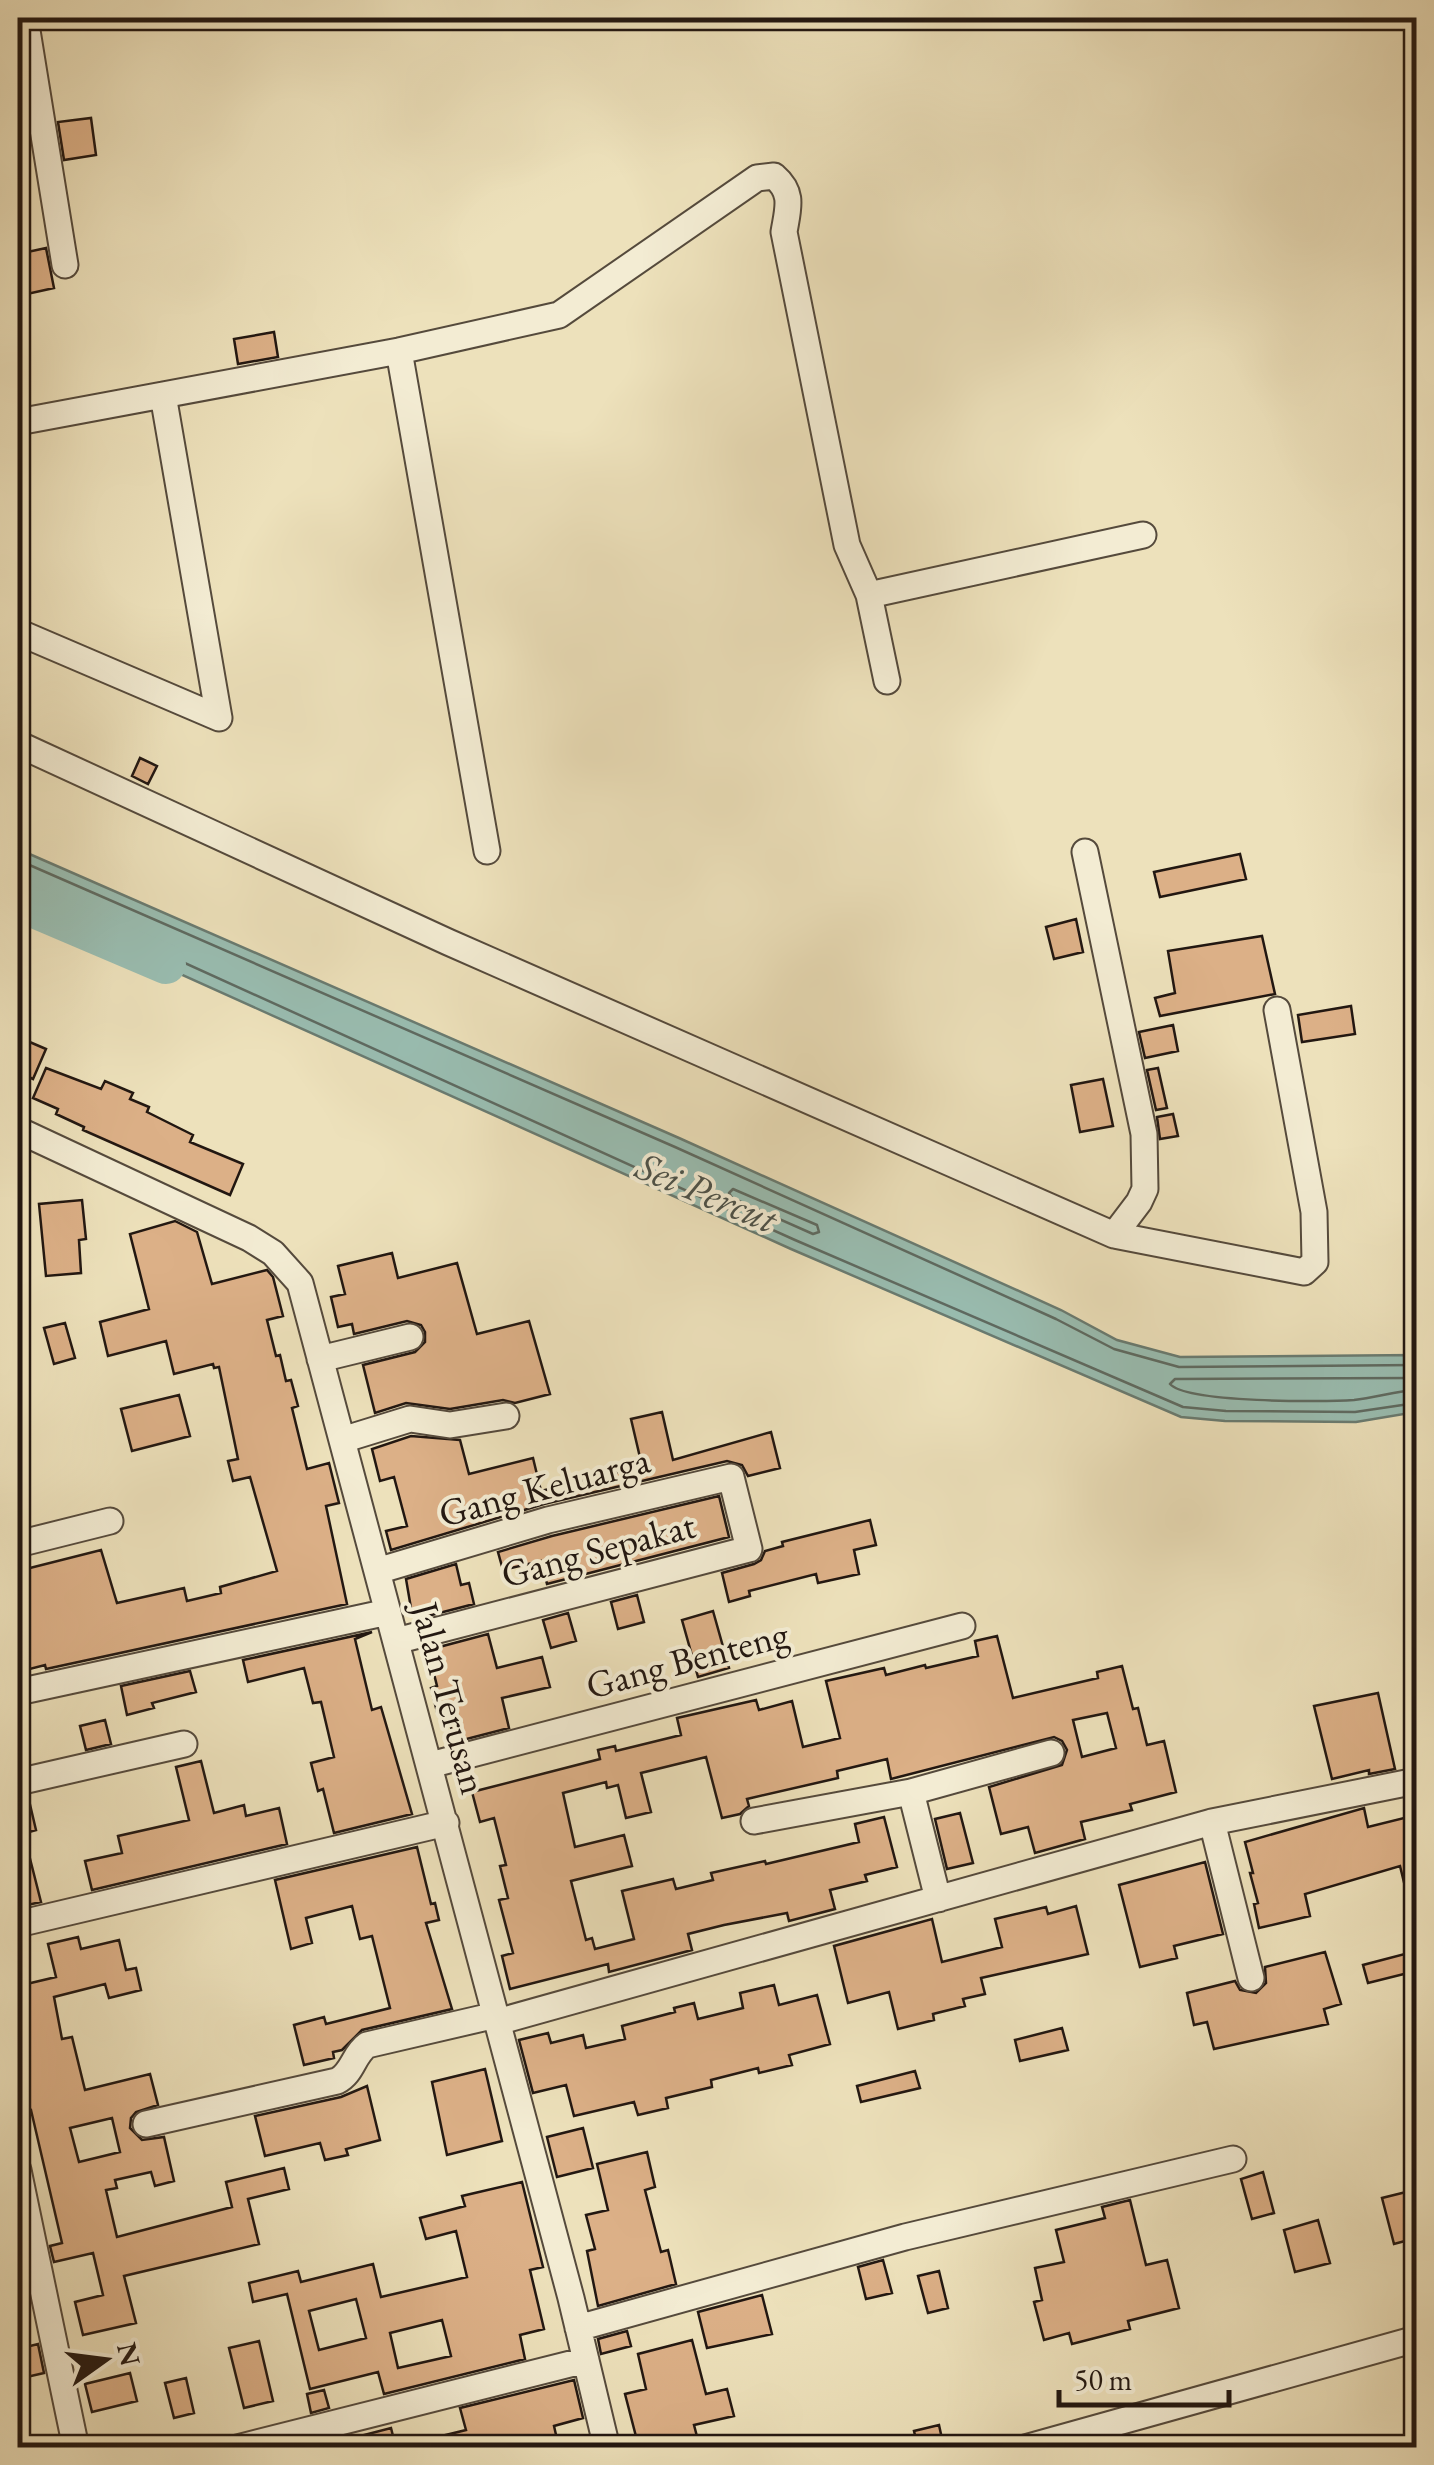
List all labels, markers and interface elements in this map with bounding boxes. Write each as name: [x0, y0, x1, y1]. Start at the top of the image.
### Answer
water label: Sei Percut: [628, 1139, 787, 1246]
street label: Gang Keluarga: [433, 1434, 656, 1538]
street label: Gang Sepakat: [496, 1500, 700, 1598]
street label: Jalan Terusan: [400, 1594, 499, 1799]
street label: Gang Benteng: [580, 1608, 794, 1710]
north arrow: [55, 2310, 155, 2410]
text: N: [109, 2339, 150, 2370]
scale bar: [1059, 2345, 1229, 2407]
text: 50 m: [1074, 2360, 1132, 2399]

